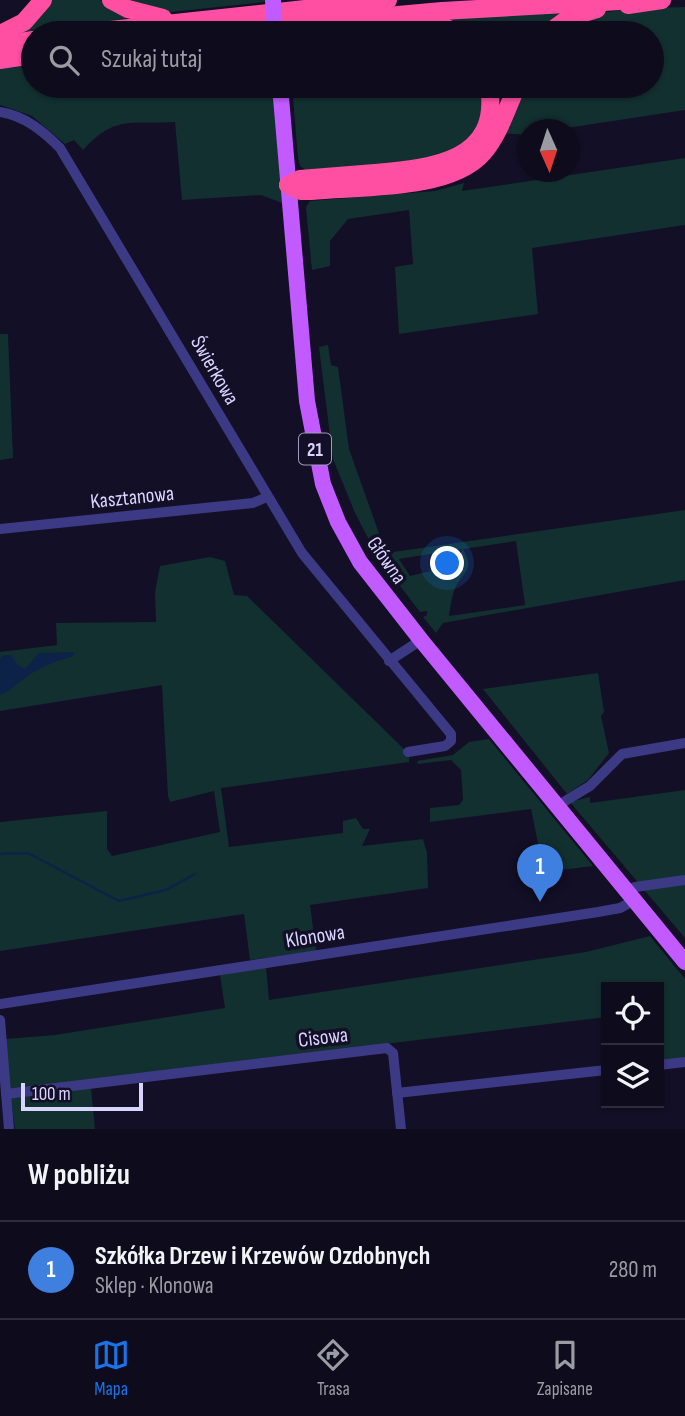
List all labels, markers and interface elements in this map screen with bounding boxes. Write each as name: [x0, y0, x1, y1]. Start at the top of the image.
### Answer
search box: [21, 21, 664, 98]
icon: search: [45, 41, 83, 79]
text: Szukaj tutaj: [101, 44, 202, 75]
north arrow: [517, 119, 580, 182]
street label: Świerkowa: [185, 331, 244, 409]
road number: 21: [299, 433, 331, 464]
street label: Kasztanowa: [89, 481, 175, 514]
street label: Główna: [361, 532, 412, 589]
your location: [430, 546, 464, 580]
pin: 1: [517, 844, 563, 902]
street label: Klonowa: [284, 920, 346, 953]
map controls: [601, 982, 664, 1108]
button: locate: [601, 982, 664, 1045]
street label: Cisowa: [297, 1022, 349, 1053]
button: layers: [601, 1045, 664, 1108]
scale bar: [21, 1080, 144, 1112]
text: 100 m: [32, 1083, 71, 1106]
text: W pobliżu: [28, 1157, 130, 1193]
text: Szkółka Drzew i Krzewów Ozdobnych: [95, 1241, 430, 1272]
text: 1: [46, 1256, 56, 1284]
text: 280 m: [609, 1256, 657, 1284]
text: Sklep · Klonowa: [95, 1272, 214, 1300]
tab: Mapa: [92, 1336, 130, 1401]
tab: Trasa: [314, 1336, 352, 1401]
tab: Zapisane: [537, 1336, 593, 1401]

